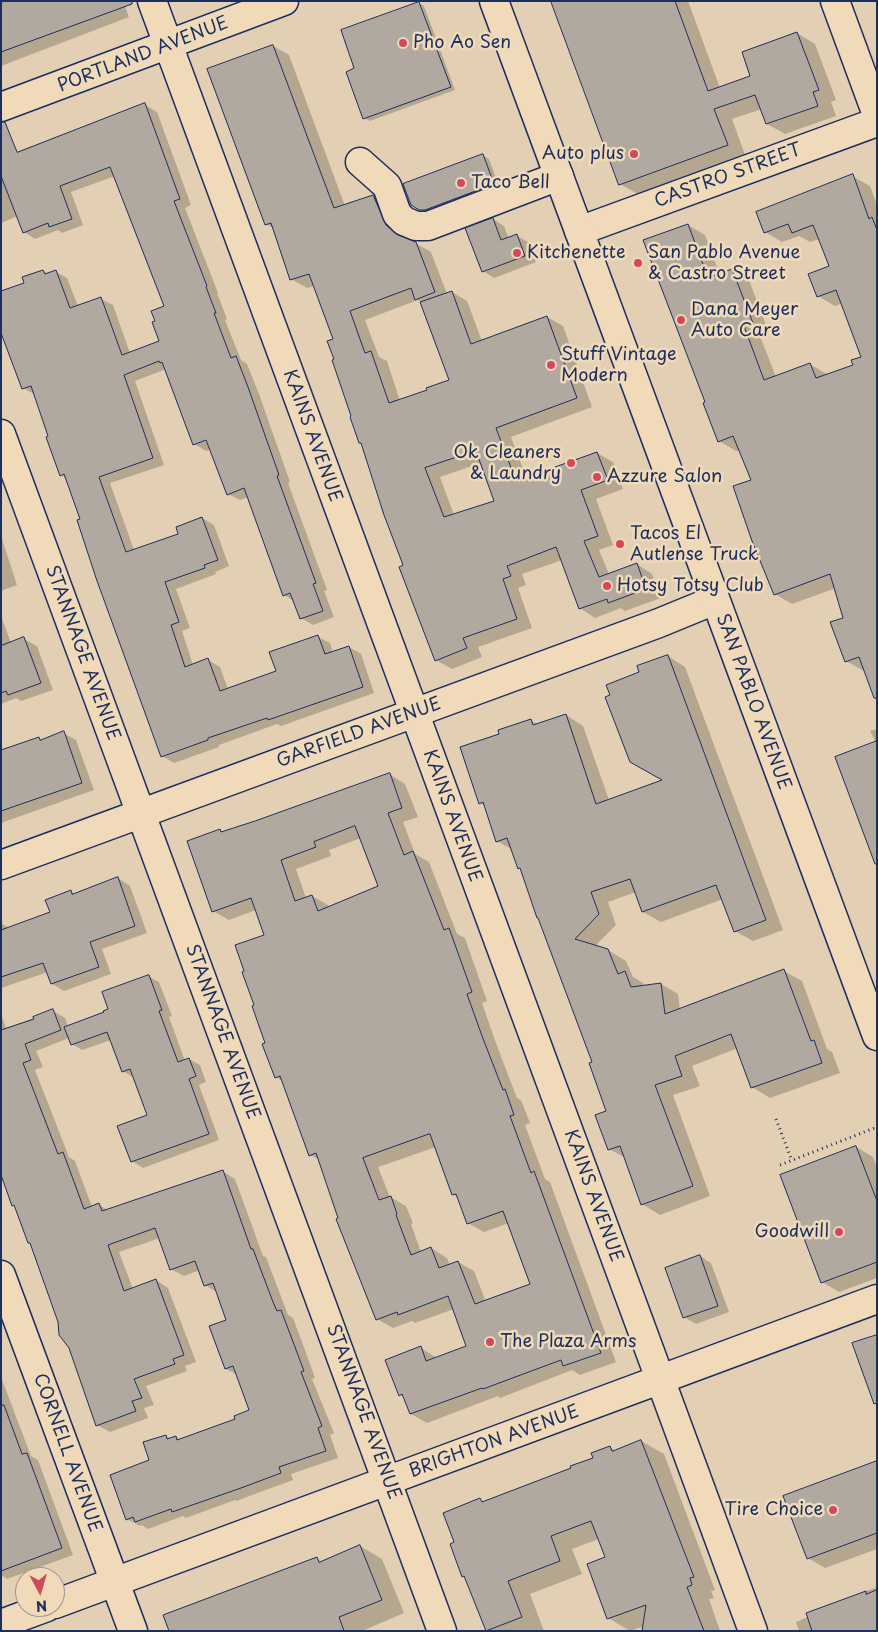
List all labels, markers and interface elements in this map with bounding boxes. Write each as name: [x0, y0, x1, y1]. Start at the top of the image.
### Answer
street label: PORTLAND AVENUE: [55, 12, 231, 98]
place label: Pho Ao Sen: [413, 32, 511, 54]
marker: Pho Ao Sen: [397, 37, 409, 49]
street label: CASTRO STREET: [651, 139, 805, 213]
place label: Auto plus: [542, 143, 624, 165]
marker: Auto plus: [628, 148, 640, 160]
place label: Taco Bell: [471, 172, 550, 194]
marker: Taco Bell: [455, 177, 467, 189]
place label: Kitchenette: [527, 242, 625, 264]
place label: San Pablo Avenue & Castro Street: [648, 242, 800, 284]
marker: Kitchenette: [511, 247, 523, 259]
marker: San Pablo Avenue & Castro Street: [632, 257, 644, 269]
place label: Dana Meyer Auto Care: [691, 299, 798, 342]
marker: Dana Meyer Auto Care: [675, 314, 687, 326]
place label: Stuff Vintage Modern: [561, 344, 677, 386]
marker: Stuff Vintage Modern: [545, 359, 557, 371]
street label: KAINS AVENUE: [278, 367, 346, 505]
place label: Ok Cleaners & Laundry: [453, 442, 561, 484]
marker: Ok Cleaners & Laundry: [565, 457, 577, 469]
place label: Azzure Salon: [607, 466, 722, 488]
marker: Azzure Salon: [591, 471, 603, 483]
place label: Tacos El Autlense Truck: [630, 523, 759, 566]
marker: Tacos El Autlense Truck: [614, 538, 626, 550]
street label: STANNAGE AVENUE: [40, 562, 124, 744]
place label: Hotsy Totsy Club: [617, 575, 764, 597]
marker: Hotsy Totsy Club: [601, 580, 613, 592]
street label: SAN PABLO AVENUE: [711, 611, 795, 793]
street label: GARFIELD AVENUE: [274, 693, 444, 773]
street label: KAINS AVENUE: [418, 747, 486, 885]
street label: STANNAGE AVENUE: [180, 941, 264, 1123]
street label: KAINS AVENUE: [559, 1127, 627, 1265]
place label: Goodwill: [755, 1221, 829, 1243]
marker: Goodwill: [833, 1226, 845, 1238]
street label: STANNAGE AVENUE: [321, 1321, 405, 1503]
place label: The Plaza Arms: [500, 1331, 636, 1353]
marker: The Plaza Arms: [484, 1336, 496, 1348]
street label: CORNELL AVENUE: [28, 1371, 106, 1535]
street label: BRIGHTON AVENUE: [406, 1401, 582, 1483]
place label: Tire Choice: [725, 1499, 823, 1521]
marker: Tire Choice: [827, 1504, 839, 1516]
north arrow: [15, 1567, 65, 1617]
text: N: [35, 1595, 48, 1617]

